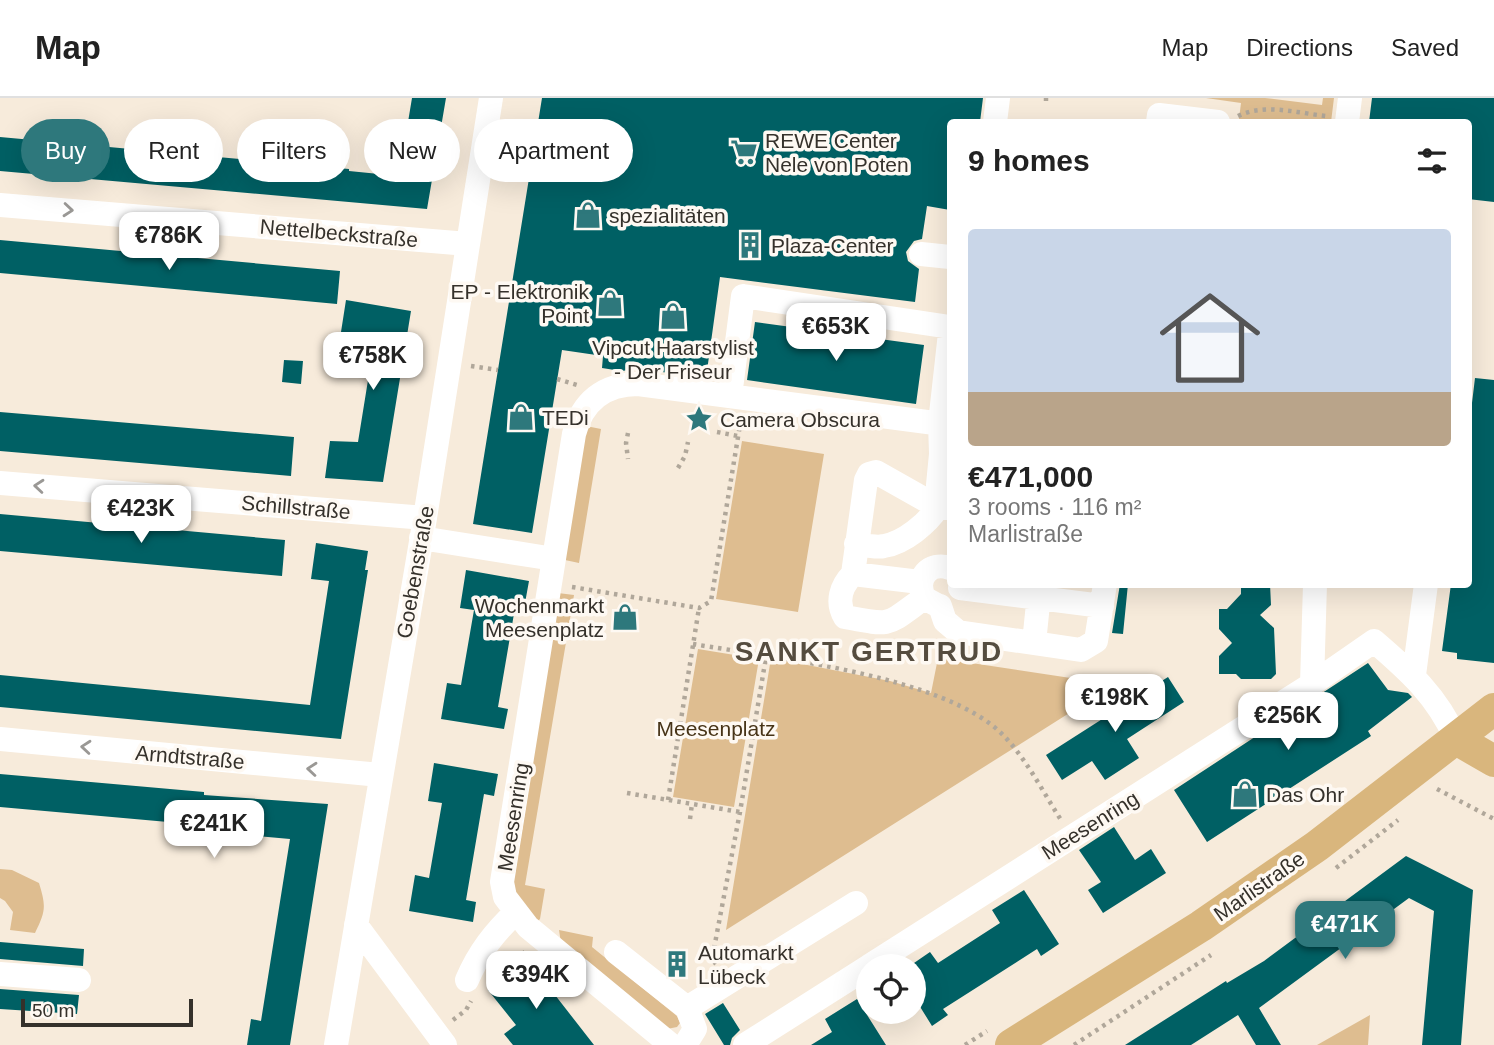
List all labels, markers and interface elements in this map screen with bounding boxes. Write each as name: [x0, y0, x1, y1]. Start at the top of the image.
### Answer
text: Map: [35, 29, 101, 66]
text: Map: [1162, 34, 1208, 61]
text: Directions: [1246, 34, 1353, 61]
text: Saved: [1391, 34, 1459, 61]
chip: Buy: [21, 119, 110, 182]
chip: Rent: [124, 119, 223, 182]
chip: Filters: [237, 119, 350, 182]
chip: New: [364, 119, 460, 182]
chip: Apartment: [474, 119, 633, 182]
place label: REWE Center Nele von Poten: [765, 129, 909, 176]
supermarket icon: REWE Center Nele von Poten: [729, 137, 759, 167]
icon: filters: [1413, 142, 1451, 180]
text: 9 homes: [968, 144, 1090, 177]
shop icon: spezialitäten: [573, 200, 603, 230]
one-way arrow: [63, 202, 74, 217]
place label: spezialitäten: [609, 204, 726, 227]
pin: €786K: [120, 212, 218, 272]
street label: Nettelbeckstraße: [259, 215, 419, 251]
text: €786K: [135, 222, 203, 248]
building icon: Plaza-Center: [735, 230, 765, 260]
place label: Plaza-Center: [771, 234, 894, 257]
icon: home: [1147, 275, 1273, 401]
place label: EP - Elektronik Point: [451, 280, 589, 327]
shop icon: EP - Elektronik Point: [595, 288, 625, 318]
shop icon: Vipcut Haarstylist - Der Friseur: [658, 301, 688, 331]
pin: €653K: [787, 303, 885, 363]
text: €653K: [802, 313, 870, 339]
pin: €758K: [324, 332, 422, 392]
place label: Vipcut Haarstylist - Der Friseur: [592, 336, 754, 383]
text: €758K: [339, 342, 407, 368]
shop icon: TEDi: [506, 402, 536, 432]
place icon: Camera Obscura: [684, 404, 714, 434]
place label: TEDi: [542, 406, 589, 429]
place label: Camera Obscura: [720, 408, 880, 431]
text: €471,000: [968, 460, 1093, 493]
one-way arrow: [34, 479, 45, 494]
pin: €423K: [92, 486, 190, 545]
street label: Schillstraße: [240, 491, 352, 523]
text: 3 rooms · 116 m²: [968, 494, 1141, 520]
text: €423K: [107, 495, 175, 521]
street label: Goebenstraße: [392, 504, 438, 640]
text: Marlistraße: [968, 521, 1083, 547]
place label: Wochenmarkt Meesenplatz: [475, 594, 604, 641]
shop icon: Wochenmarkt Meesenplatz: [610, 602, 640, 632]
district label: SANKT GERTRUD: [735, 636, 1003, 667]
pin: €198K: [1066, 674, 1164, 734]
text: €198K: [1081, 684, 1149, 710]
pin: €256K: [1239, 692, 1337, 752]
text: €256K: [1254, 702, 1322, 728]
park label: Meesenplatz: [656, 717, 776, 740]
one-way arrow: [80, 740, 91, 755]
street label: Arndtstraße: [134, 741, 246, 773]
one-way arrow: [306, 761, 318, 776]
street label: Meesenring: [493, 761, 533, 873]
shop icon: Das Ohr: [1230, 779, 1260, 809]
place label: Das Ohr: [1266, 783, 1344, 806]
street label: Meesenring: [1037, 786, 1143, 864]
pin: €241K: [165, 800, 263, 860]
text: €241K: [180, 810, 248, 836]
street label: Marlistraße: [1209, 846, 1309, 926]
pin: €471K: [1296, 902, 1394, 961]
text: €471K: [1311, 911, 1379, 937]
place label: Automarkt Lübeck: [698, 941, 794, 988]
building icon: Automarkt Lübeck: [662, 949, 692, 979]
pin: €394K: [487, 951, 585, 1011]
map controls: [856, 954, 926, 1024]
button: locate: [856, 954, 926, 1024]
text: €394K: [502, 961, 570, 987]
scale bar: [21, 996, 192, 1028]
text: 50 m: [32, 1000, 74, 1021]

